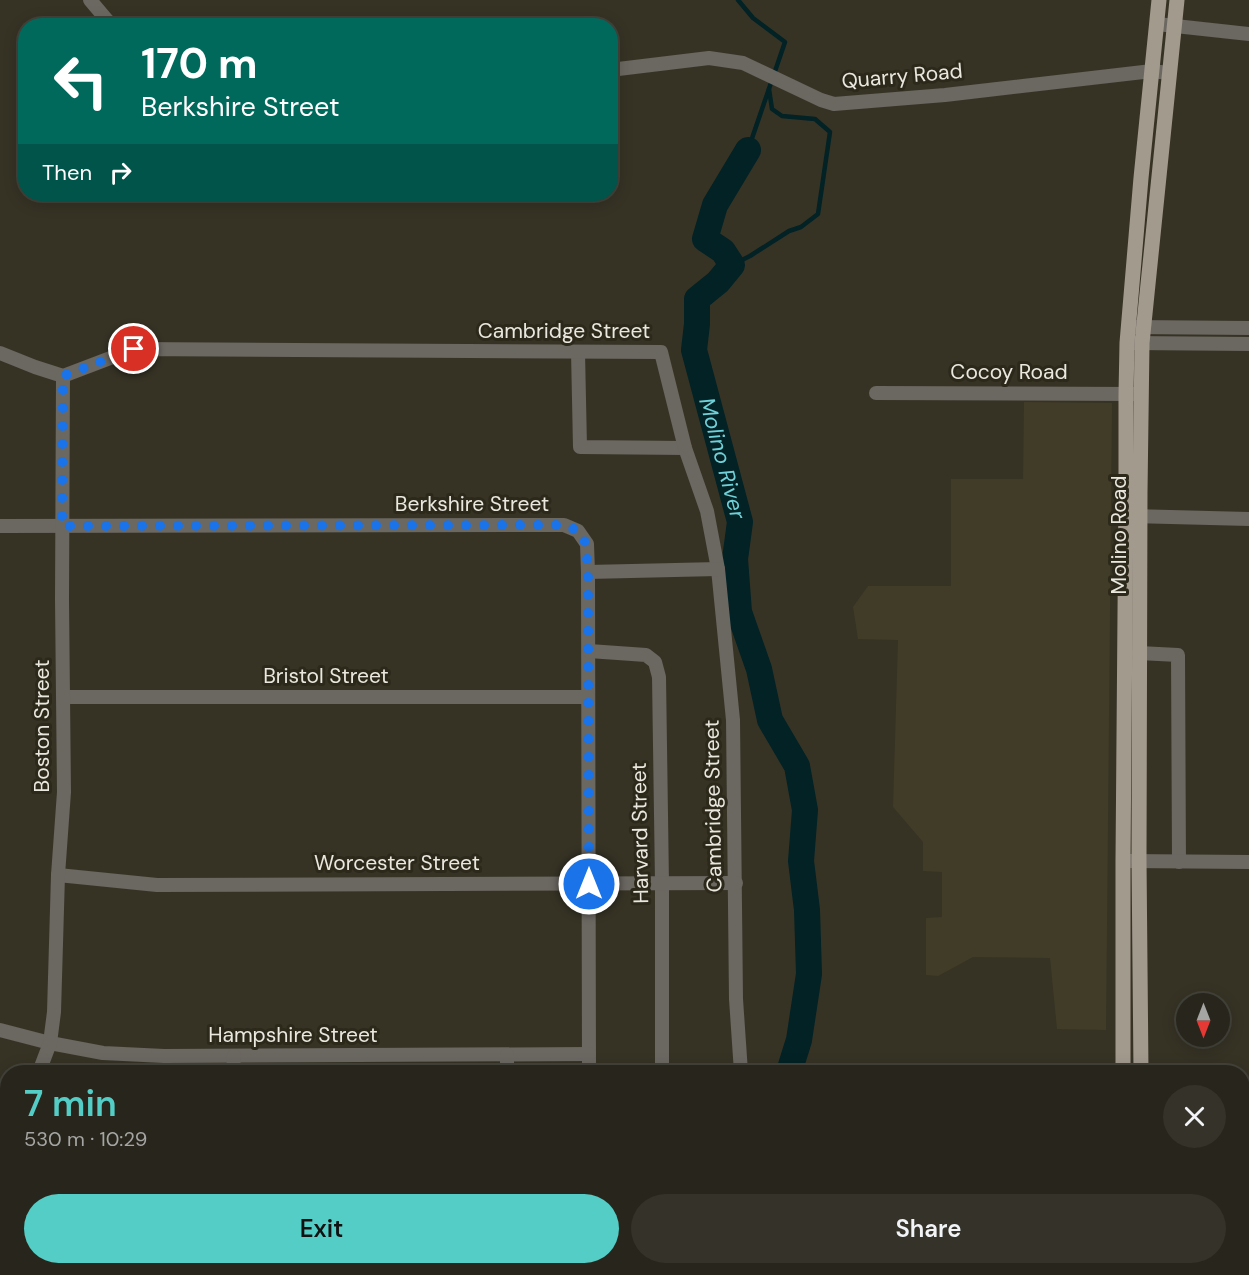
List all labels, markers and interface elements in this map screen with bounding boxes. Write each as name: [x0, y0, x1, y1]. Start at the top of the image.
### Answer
text: 170 m: [141, 36, 258, 91]
icon: left: [42, 42, 120, 120]
street label: Quarry Road: [840, 57, 964, 95]
text: Berkshire Street: [141, 89, 340, 124]
icon: right: [104, 156, 137, 189]
text: Then: [42, 158, 92, 187]
street label: Cambridge Street: [478, 317, 650, 345]
pin: [108, 323, 159, 374]
icon: arrive: [117, 332, 150, 365]
street label: Cocoy Road: [950, 358, 1068, 386]
water label: Molino River: [692, 394, 753, 523]
street label: Molino Road: [1105, 476, 1133, 594]
street label: Berkshire Street: [395, 490, 549, 518]
street label: Boston Street: [28, 660, 56, 792]
street label: Bristol Street: [263, 662, 389, 690]
street label: Cambridge Street: [697, 719, 729, 893]
street label: Harvard Street: [625, 762, 655, 904]
street label: Worcester Street: [314, 849, 480, 877]
position arrow: [557, 852, 621, 916]
north arrow: [1176, 993, 1230, 1047]
map controls: [1176, 993, 1230, 1047]
street label: Hampshire Street: [208, 1021, 378, 1049]
text: 7 min: [24, 1080, 117, 1127]
button: close: [1163, 1085, 1226, 1148]
text: 530 m · 10:29: [24, 1126, 147, 1152]
button: Exit: [24, 1194, 619, 1263]
button: Share: [631, 1194, 1226, 1263]

